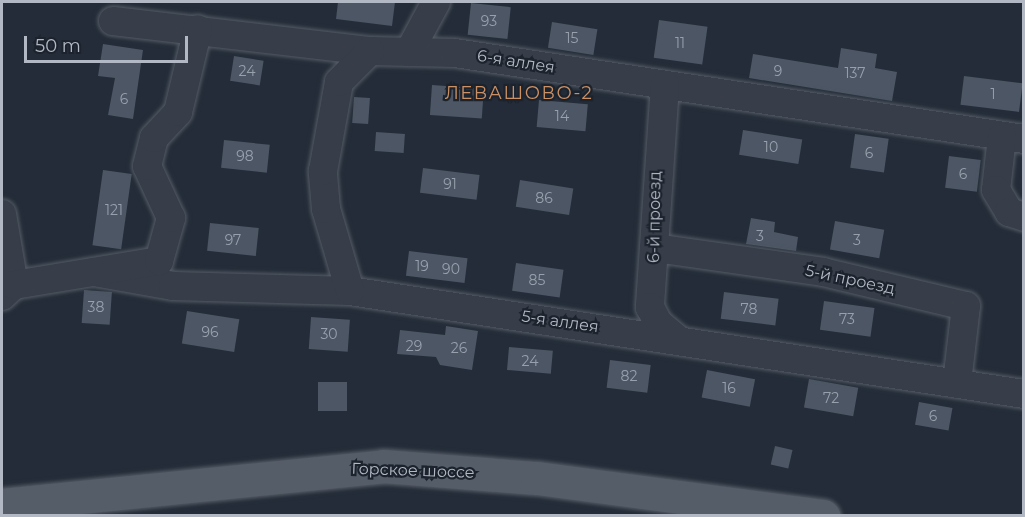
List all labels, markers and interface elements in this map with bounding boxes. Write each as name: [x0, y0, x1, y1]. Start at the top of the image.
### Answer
house number: 93: [481, 13, 497, 29]
scale bar: [27, 24, 190, 62]
house number: 15: [566, 30, 578, 46]
text: 50 m: [35, 35, 81, 57]
house number: 11: [675, 35, 685, 51]
street label: 6-я аллея: [476, 46, 556, 78]
house number: 24: [239, 63, 255, 79]
house number: 9: [774, 63, 782, 79]
house number: 137: [844, 65, 866, 81]
district label: ЛЕВАШОВО-2: [445, 82, 593, 104]
house number: 1: [990, 86, 996, 102]
house number: 6: [120, 91, 128, 107]
house number: 14: [555, 108, 569, 124]
house number: 10: [764, 139, 778, 155]
house number: 6: [865, 145, 873, 161]
house number: 98: [236, 148, 254, 164]
house number: 6: [959, 166, 967, 182]
street label: 6-й проезд: [645, 171, 665, 263]
house number: 91: [443, 176, 457, 192]
house number: 86: [535, 190, 553, 206]
house number: 121: [105, 202, 123, 218]
house number: 3: [756, 228, 764, 244]
house number: 97: [225, 232, 241, 248]
house number: 3: [853, 232, 861, 248]
house number: 19: [415, 258, 429, 274]
house number: 90: [442, 261, 460, 277]
street label: 5-й проезд: [803, 261, 897, 299]
house number: 85: [529, 272, 545, 288]
house number: 38: [88, 299, 104, 315]
house number: 78: [741, 301, 757, 317]
street label: 5-я аллея: [520, 307, 600, 337]
house number: 73: [839, 311, 855, 327]
house number: 96: [201, 324, 219, 340]
house number: 30: [320, 326, 338, 342]
house number: 29: [406, 338, 422, 354]
house number: 26: [451, 340, 467, 356]
house number: 24: [522, 353, 538, 369]
house number: 82: [621, 368, 637, 384]
house number: 16: [722, 380, 736, 396]
house number: 72: [823, 390, 839, 406]
house number: 6: [929, 408, 937, 424]
street label: Горское шоссе: [351, 459, 475, 483]

